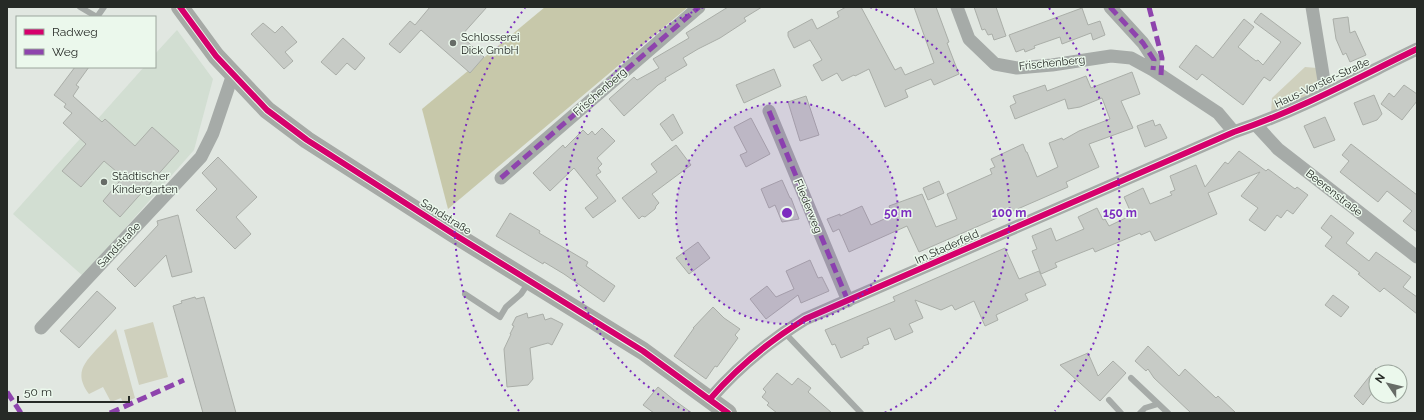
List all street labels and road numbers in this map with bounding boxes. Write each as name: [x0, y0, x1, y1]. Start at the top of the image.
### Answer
street label: Frischenberg: [1018, 53, 1086, 73]
street label: Haus-Vorster-Straße: [1272, 55, 1372, 111]
street label: Frischenberg: [571, 65, 629, 119]
street label: Beerenstraße: [1303, 167, 1365, 219]
street label: Fliederweg: [791, 177, 825, 235]
street label: Sandstraße: [418, 196, 474, 238]
street label: Sandstraße: [95, 219, 144, 270]
street label: Im Staderfeld: [913, 227, 981, 267]

